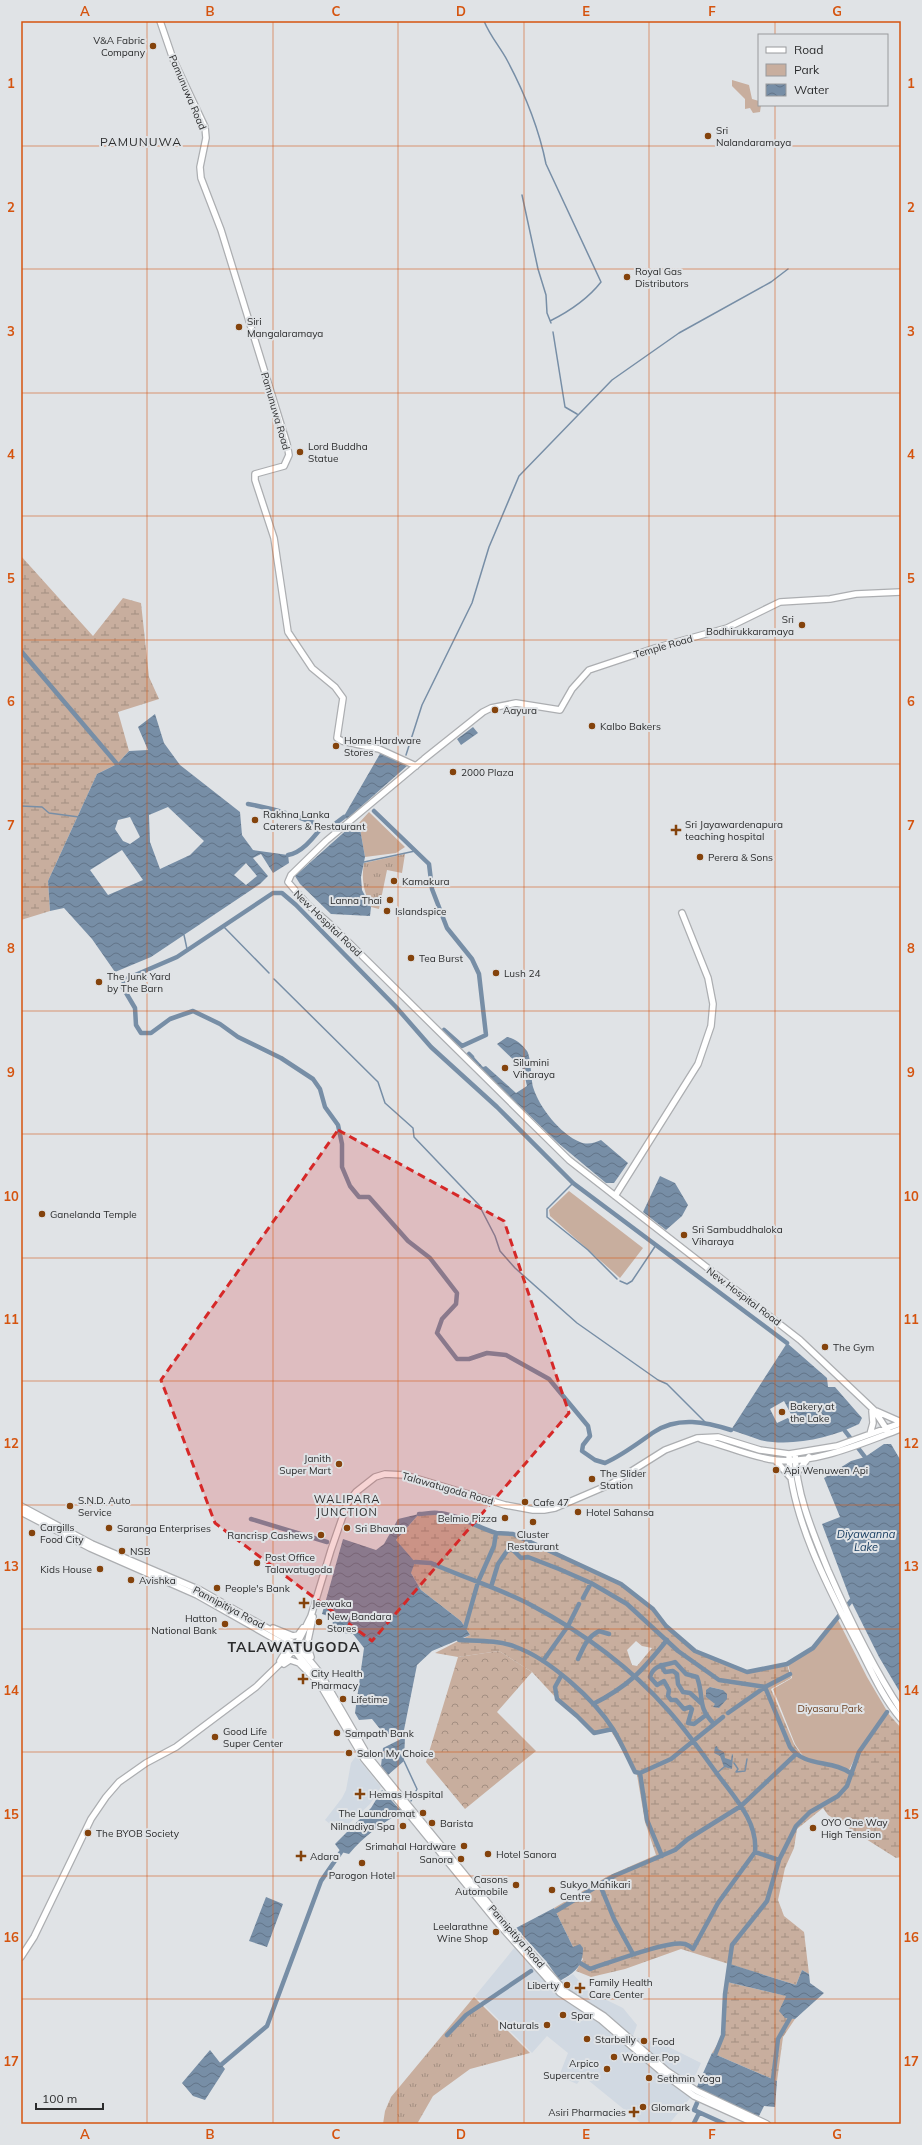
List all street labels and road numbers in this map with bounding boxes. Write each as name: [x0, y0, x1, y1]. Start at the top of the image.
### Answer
street label: Pamunuwa Road: [166, 53, 209, 132]
street label: Pamunuwa Road: [258, 371, 293, 451]
street label: Temple Road: [632, 632, 694, 661]
street label: New Hospital Road: [291, 887, 364, 959]
street label: New Hospital Road: [704, 1264, 783, 1329]
street label: Talawatugoda Road: [401, 1469, 495, 1508]
street label: Pannipitiya Road: [191, 1583, 267, 1632]
street label: Pannipitiya Road: [486, 1902, 547, 1970]

